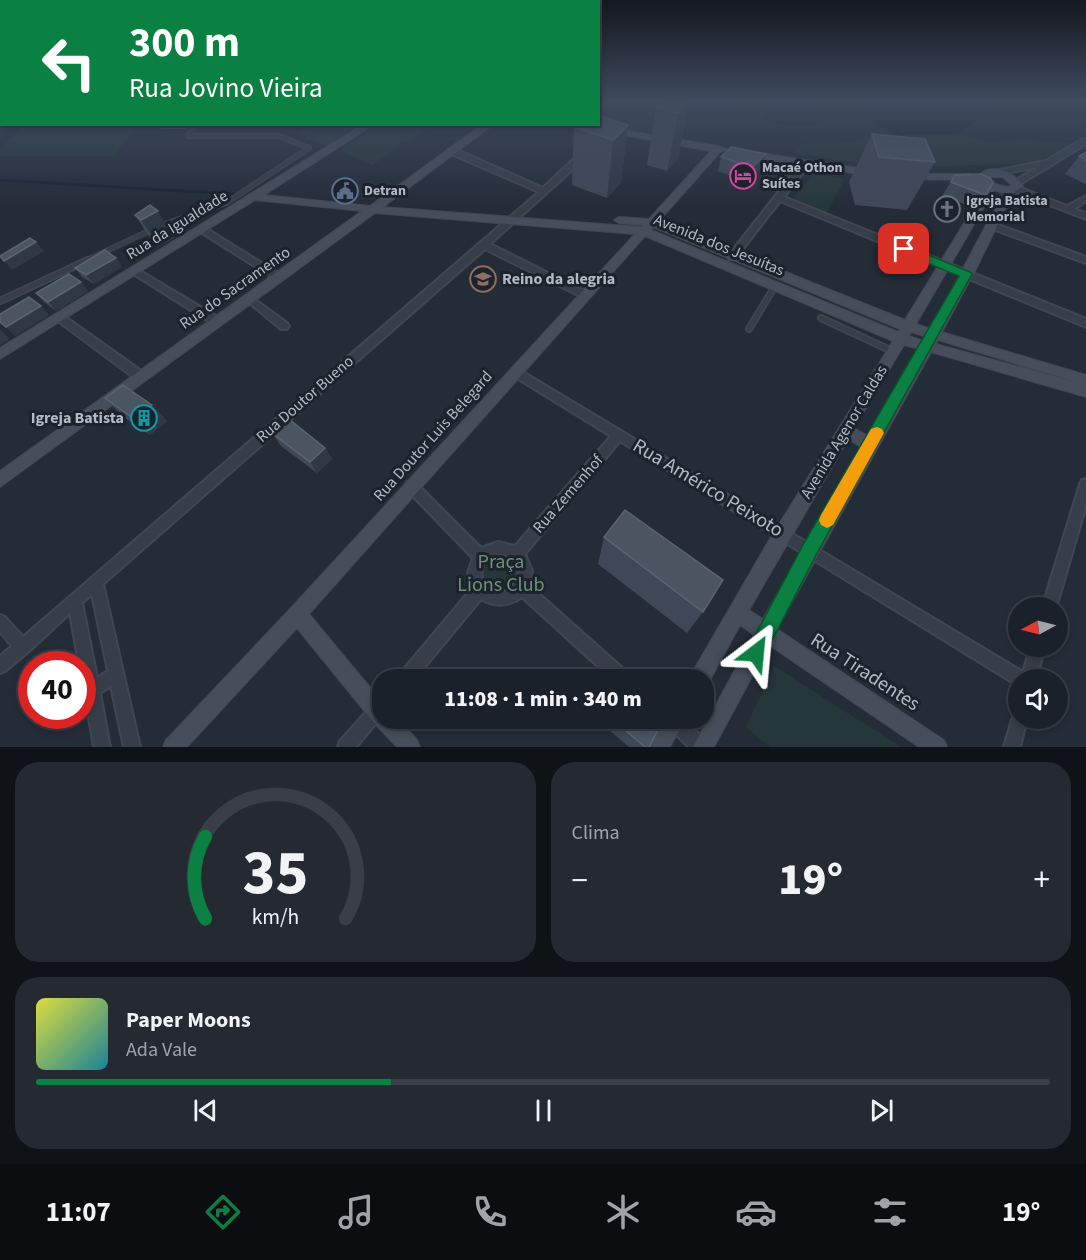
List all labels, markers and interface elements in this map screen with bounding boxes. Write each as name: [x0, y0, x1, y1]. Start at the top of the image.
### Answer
text: 300 m: [129, 13, 240, 73]
icon: left: [30, 24, 108, 102]
text: Rua Jovino Vieira: [129, 69, 323, 108]
place label: Macaé Othon Suítes: [762, 158, 843, 194]
hotel icon: Macaé Othon Suítes: [728, 161, 758, 191]
public building icon: Detran: [330, 176, 360, 206]
place label: Detran: [364, 181, 406, 201]
street label: Rua da Igualdade: [122, 185, 232, 265]
place label: Igreja Batista Memorial: [966, 191, 1048, 227]
church icon: Igreja Batista Memorial: [932, 194, 962, 224]
street label: Avenida dos Jesuítas: [650, 209, 788, 281]
pin: [878, 223, 929, 274]
icon: arrive: [887, 232, 920, 265]
street label: Rua do Sacramento: [175, 241, 295, 335]
school or university icon: Reino da alegria: [468, 264, 498, 294]
place label: Reino da alegria: [502, 268, 615, 290]
street label: Rua Doutor Bueno: [252, 351, 358, 447]
street label: Avenida Agenor Caldas: [795, 361, 893, 503]
street label: Rua Doutor Luis Belegard: [368, 366, 498, 506]
building icon: Igreja Batista: [129, 403, 159, 433]
place label: Igreja Batista: [31, 407, 124, 429]
street label: Rua Américo Peixoto: [627, 432, 789, 544]
street label: Rua Zemenhof: [528, 449, 609, 538]
park label: Praça Lions Club: [457, 548, 545, 599]
north arrow: [1008, 597, 1068, 657]
map controls: [1008, 597, 1068, 729]
position arrow: [724, 621, 788, 685]
street label: Rua Tiradentes: [805, 626, 925, 718]
speed limit sign: 40: [18, 651, 96, 729]
button: sound: [1008, 669, 1068, 729]
text: 11:08 · 1 min · 340 m: [444, 683, 642, 715]
text: Clima: [572, 819, 620, 847]
text: 35: [242, 829, 308, 918]
text: 19°: [778, 848, 843, 912]
text: −: [572, 857, 588, 904]
text: +: [1034, 857, 1050, 904]
text: km/h: [251, 902, 299, 933]
text: Paper Moons: [126, 1004, 251, 1036]
text: Ada Vale: [126, 1036, 197, 1064]
icon: previous: [189, 1094, 222, 1127]
icon: pause: [527, 1094, 560, 1127]
icon: next: [865, 1094, 898, 1127]
icon: directions: [202, 1191, 244, 1233]
icon: music: [335, 1191, 377, 1233]
icon: phone: [469, 1191, 511, 1233]
icon: climate: [602, 1191, 644, 1233]
icon: car: [735, 1191, 777, 1233]
icon: filters: [869, 1191, 911, 1233]
text: 11:07: [46, 1193, 111, 1232]
text: 19°: [1002, 1193, 1040, 1232]

